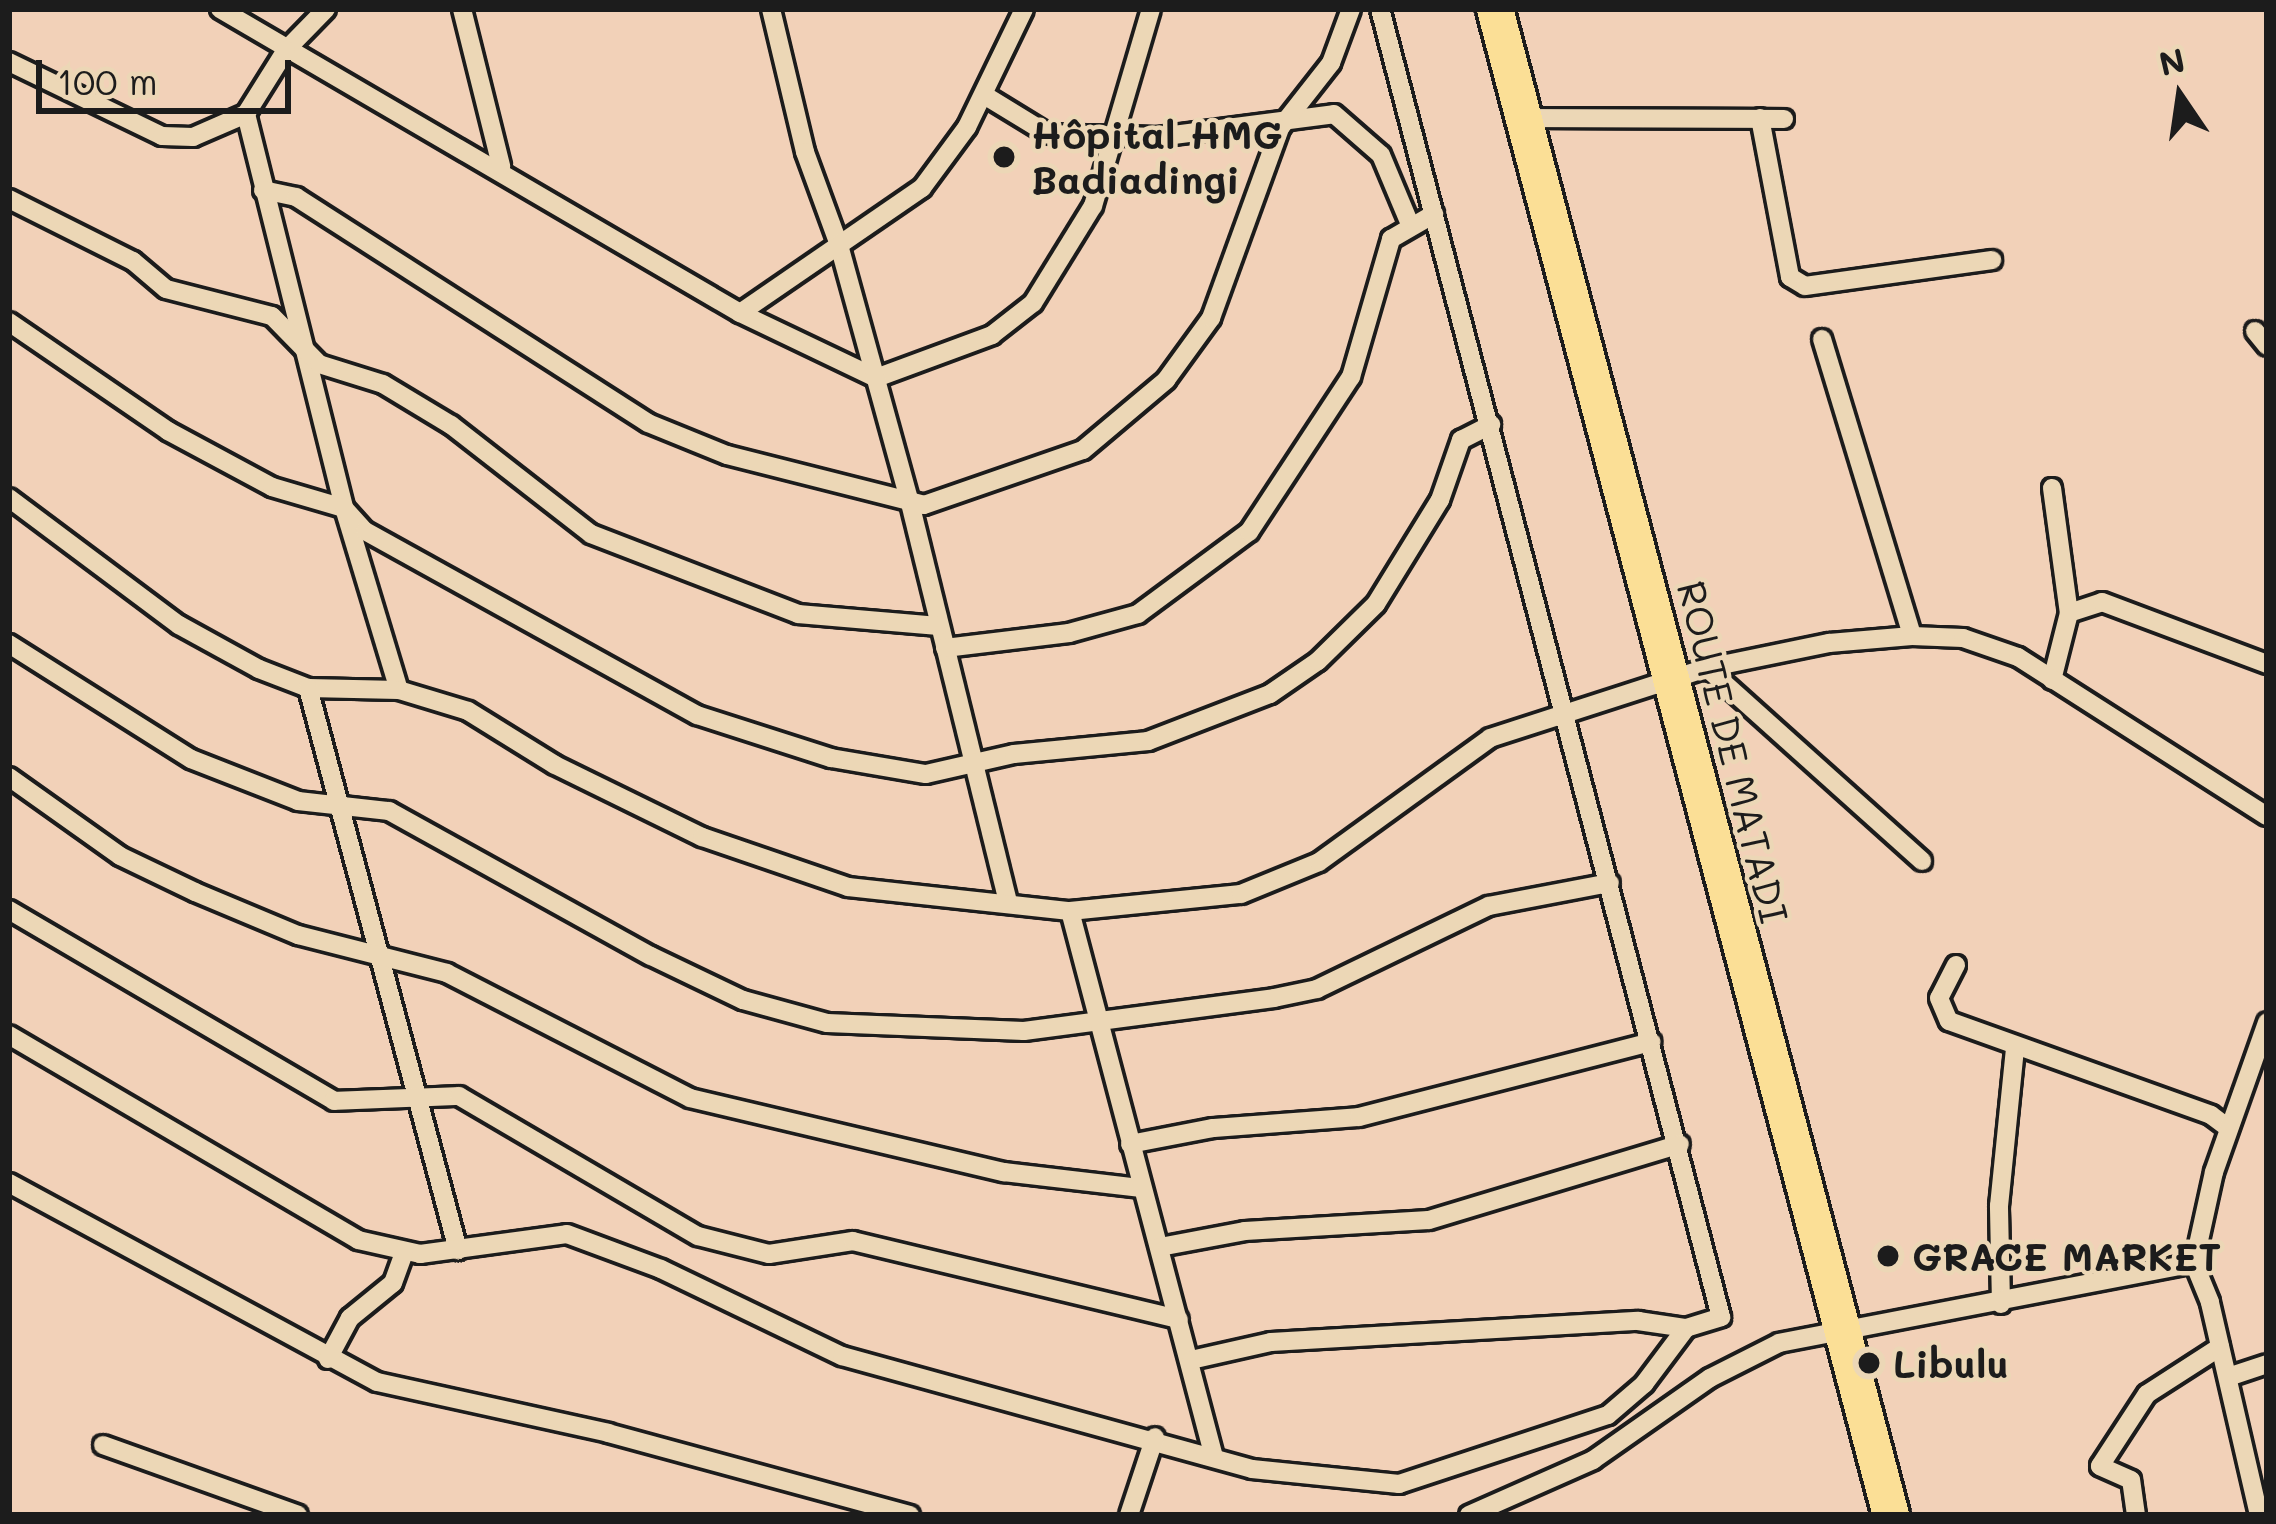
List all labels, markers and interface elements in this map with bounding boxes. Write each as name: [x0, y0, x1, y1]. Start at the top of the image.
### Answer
scale bar: [42, 36, 297, 110]
north arrow: [2120, 36, 2240, 156]
text: N: [2155, 37, 2189, 84]
text: 100 m: [57, 57, 158, 104]
place label: Hôpital HMG Badiadingi: [1031, 112, 1283, 203]
marker: Hôpital HMG Badiadingi: [988, 141, 1020, 173]
street label: ROUTE DE MATADI: [1668, 576, 1798, 928]
place label: GRACE MARKET: [1912, 1233, 2221, 1279]
marker: GRACE MARKET: [1875, 1243, 1901, 1269]
place label: Libulu: [1893, 1340, 2009, 1386]
marker: Libulu: [1856, 1350, 1882, 1376]

